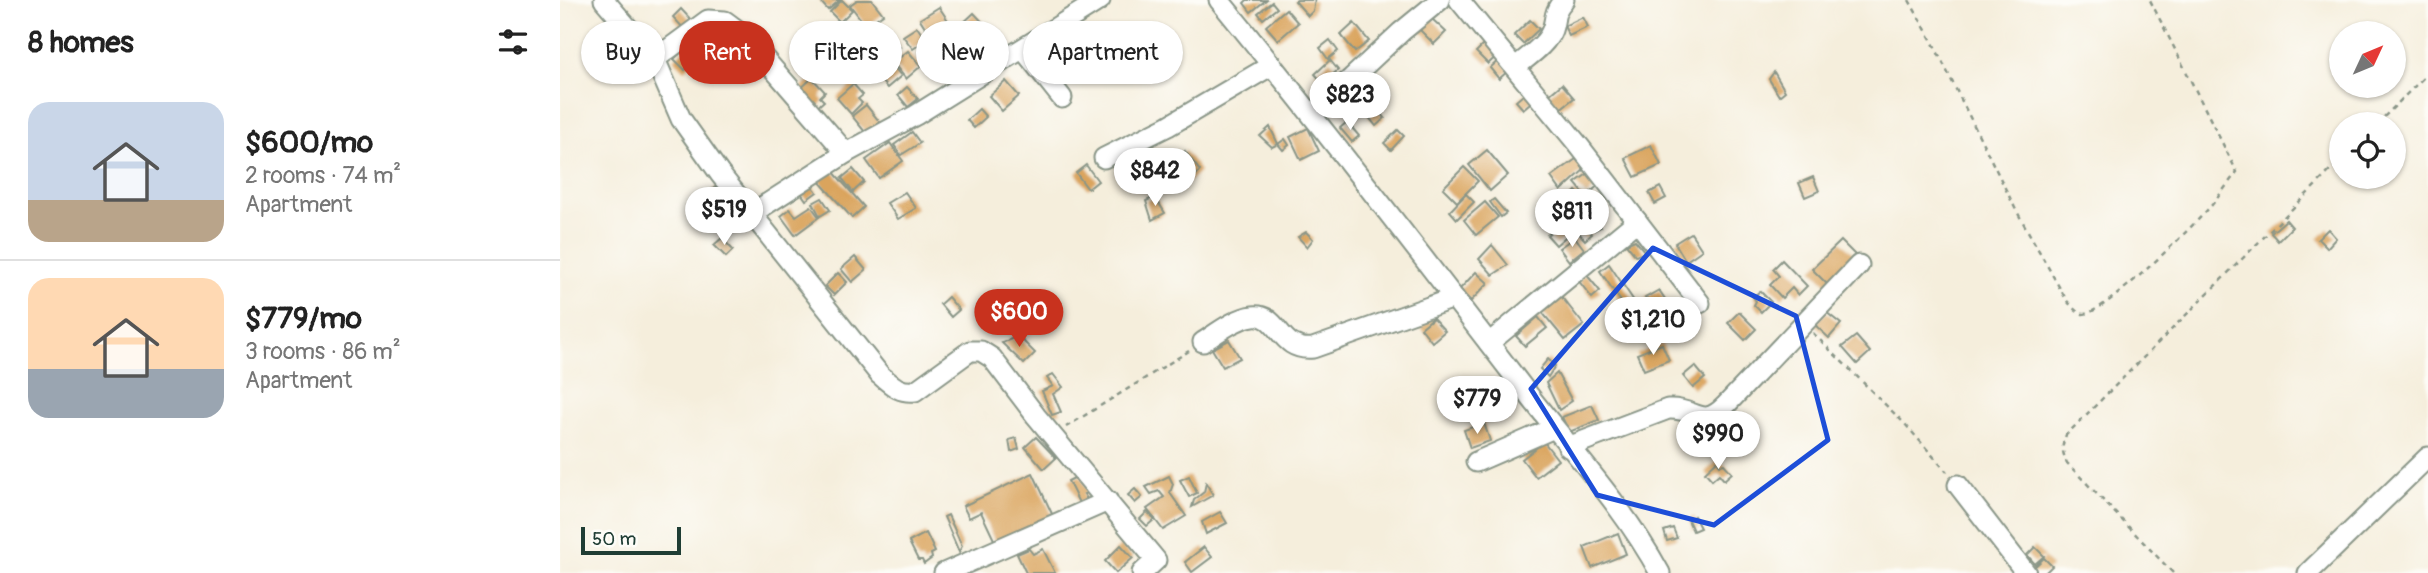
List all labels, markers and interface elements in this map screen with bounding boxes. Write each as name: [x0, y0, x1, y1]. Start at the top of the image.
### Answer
chip: Buy: [581, 21, 665, 84]
chip: Rent: [679, 21, 775, 84]
chip: Filters: [789, 21, 902, 84]
chip: New: [916, 21, 1009, 84]
chip: Apartment: [1023, 21, 1183, 84]
north arrow: [2329, 21, 2406, 98]
map controls: [2329, 21, 2406, 189]
icon: filters: [494, 23, 532, 61]
text: 8 homes: [28, 24, 134, 61]
pin: $823: [1309, 72, 1391, 132]
text: $823: [1325, 80, 1375, 109]
button: locate: [2329, 112, 2406, 189]
text: $600/mo: [245, 124, 373, 161]
icon: home: [84, 130, 168, 214]
pin: $842: [1114, 148, 1196, 208]
text: $842: [1130, 156, 1180, 185]
text: 2 rooms · 74 m²: [245, 161, 401, 190]
pin: $519: [683, 188, 765, 247]
text: Apartment: [245, 190, 352, 219]
pin: $811: [1531, 190, 1613, 249]
text: $519: [701, 195, 747, 224]
text: $811: [1551, 197, 1593, 226]
pin: $600: [978, 290, 1060, 349]
text: $600: [990, 297, 1048, 326]
pin: $1,210: [1596, 298, 1710, 357]
text: $779/mo: [245, 300, 362, 337]
text: $1,210: [1621, 305, 1685, 334]
icon: home: [84, 306, 168, 390]
text: 3 rooms · 86 m²: [245, 337, 401, 366]
text: Apartment: [245, 366, 352, 395]
pin: $779: [1436, 376, 1518, 436]
text: $779: [1453, 384, 1501, 413]
pin: $990: [1677, 412, 1759, 471]
text: $990: [1692, 419, 1744, 448]
scale bar: [581, 524, 681, 556]
text: 50 m: [592, 527, 636, 551]

